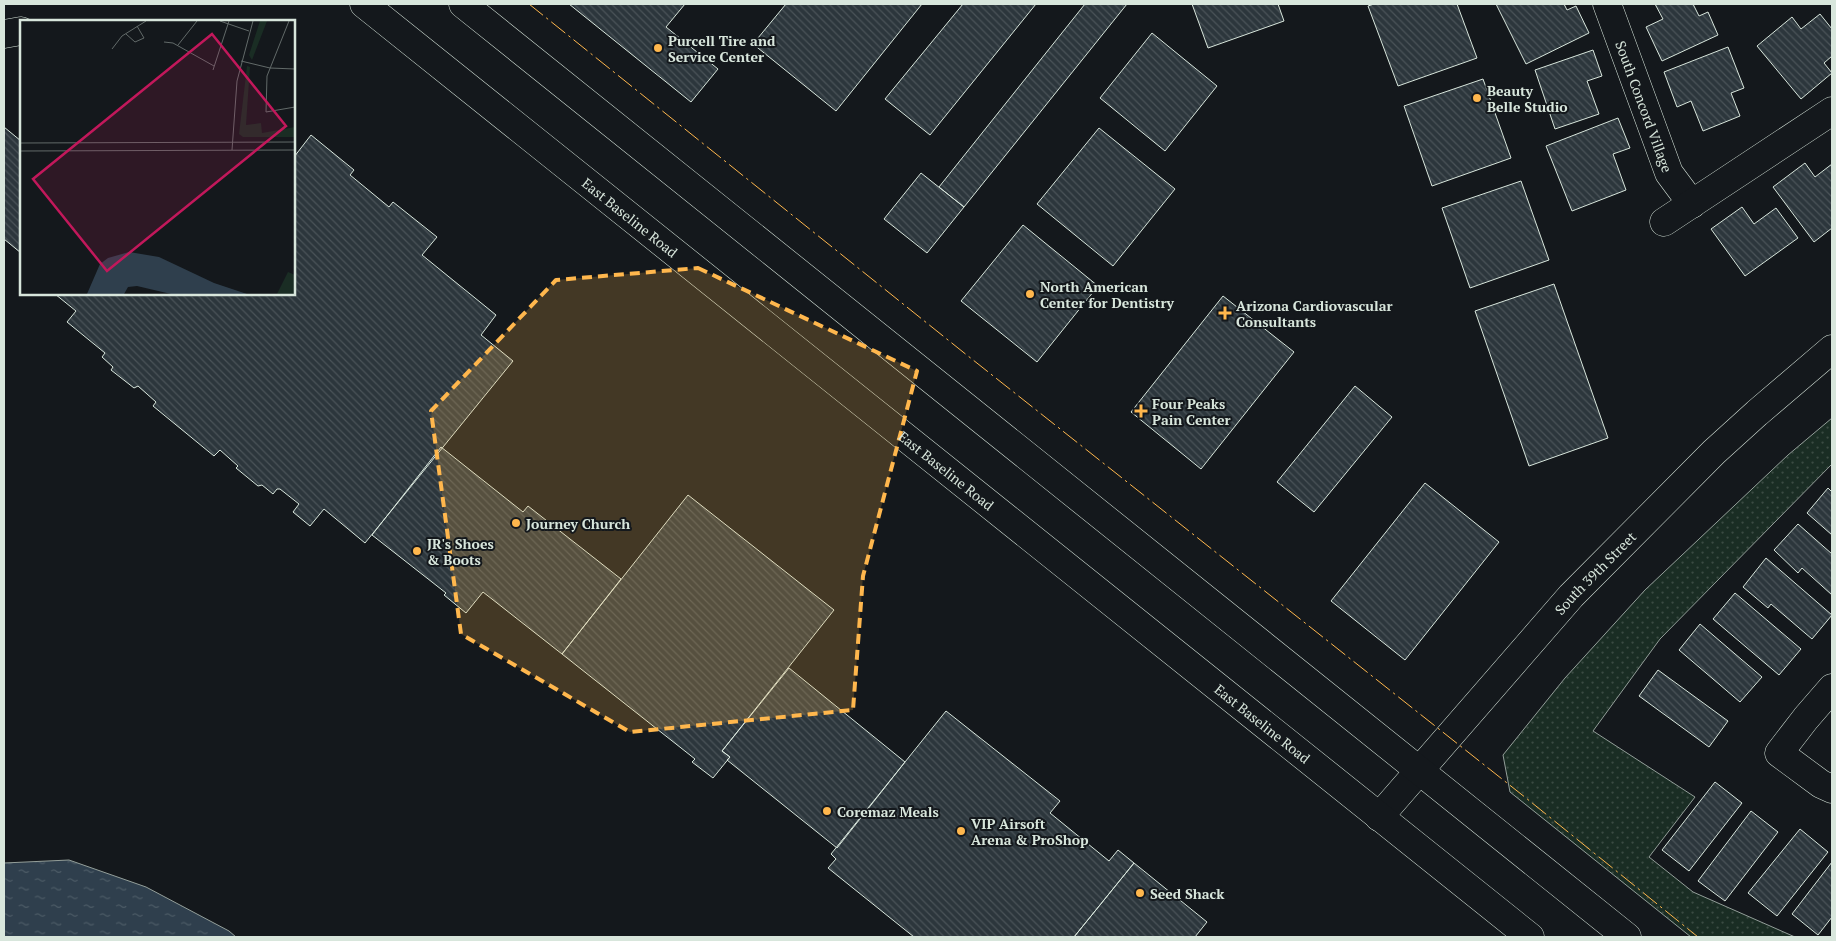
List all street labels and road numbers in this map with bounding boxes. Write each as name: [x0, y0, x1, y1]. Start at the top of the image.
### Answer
street label: South Concord Village: [1612, 38, 1677, 175]
street label: East Baseline Road: [579, 173, 682, 261]
street label: East Baseline Road: [895, 426, 998, 514]
street label: South 39th Street: [1550, 526, 1640, 618]
street label: East Baseline Road: [1211, 679, 1315, 767]

